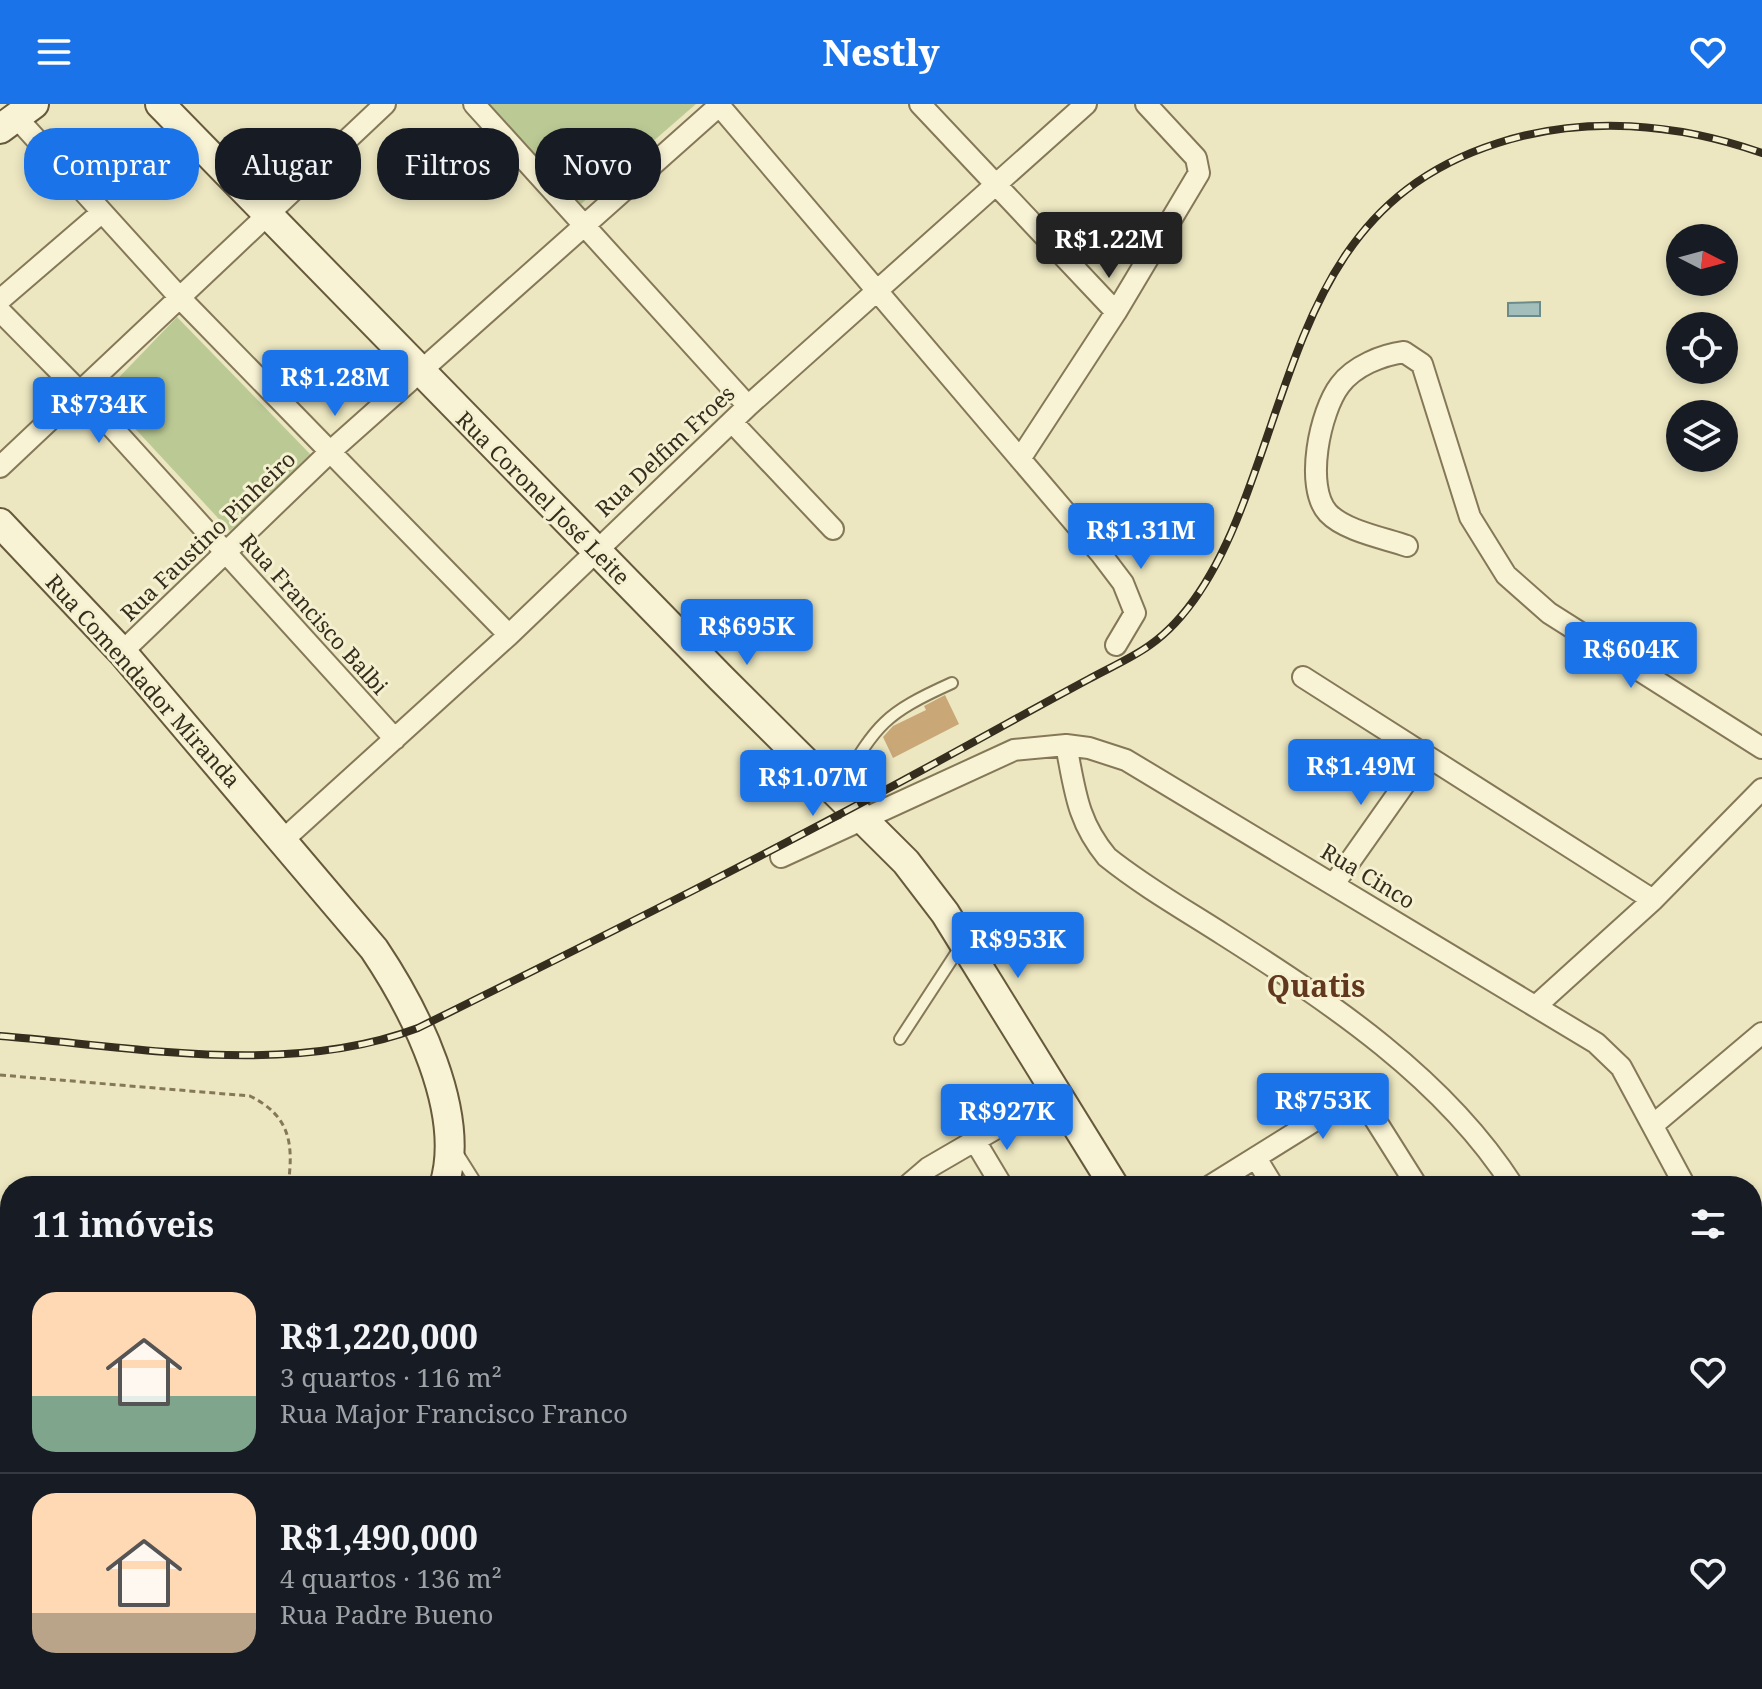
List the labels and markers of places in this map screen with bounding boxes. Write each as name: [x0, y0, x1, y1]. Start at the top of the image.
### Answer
pin: R$1.22M: [1035, 212, 1183, 280]
pin: R$1.28M: [261, 350, 409, 418]
pin: R$734K: [34, 377, 164, 445]
pin: R$1.31M: [1067, 503, 1215, 571]
pin: R$695K: [682, 599, 812, 667]
pin: R$604K: [1566, 622, 1696, 690]
pin: R$1.49M: [1287, 739, 1435, 807]
pin: R$1.07M: [739, 750, 887, 818]
pin: R$953K: [953, 912, 1083, 980]
pin: R$753K: [1258, 1073, 1388, 1141]
pin: R$927K: [942, 1084, 1072, 1152]

